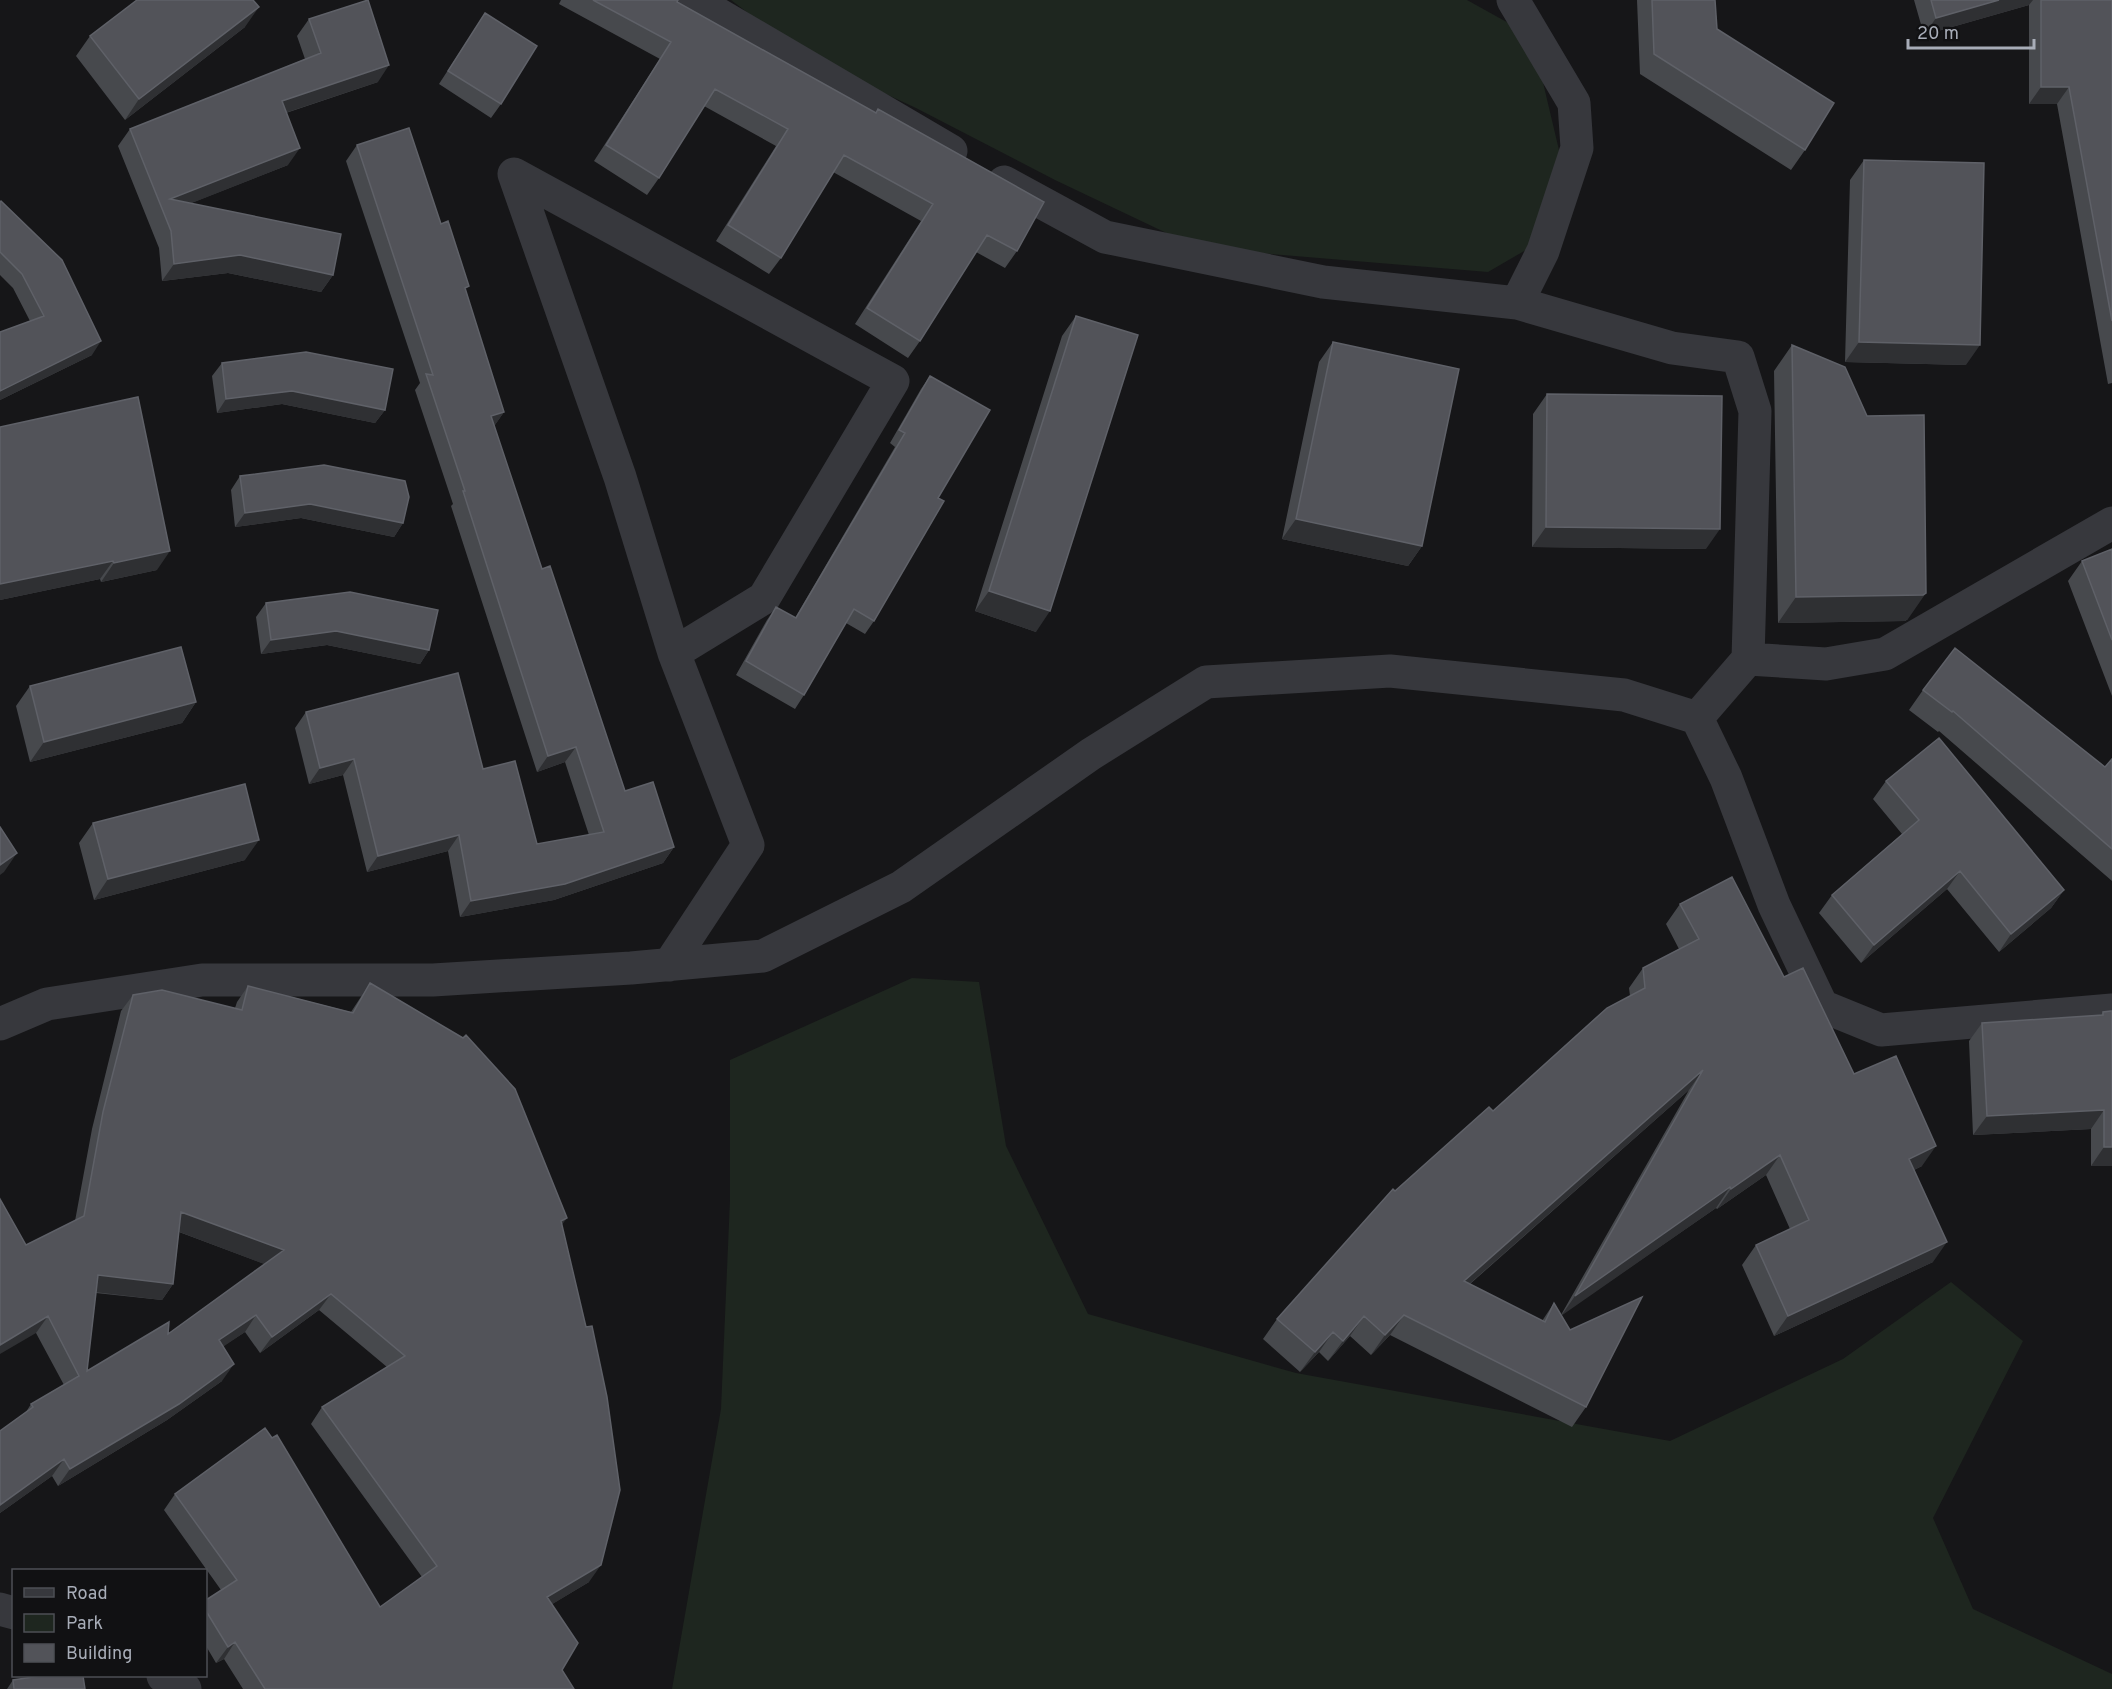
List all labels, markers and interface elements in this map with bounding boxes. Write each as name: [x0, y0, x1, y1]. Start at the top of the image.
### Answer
scale bar: [1908, 12, 2034, 50]
text: 20 m: [1917, 23, 1959, 46]
legend: [12, 1569, 207, 1677]
text: Road: [66, 1583, 108, 1606]
text: Park: [66, 1613, 103, 1636]
text: Building: [66, 1643, 132, 1666]

